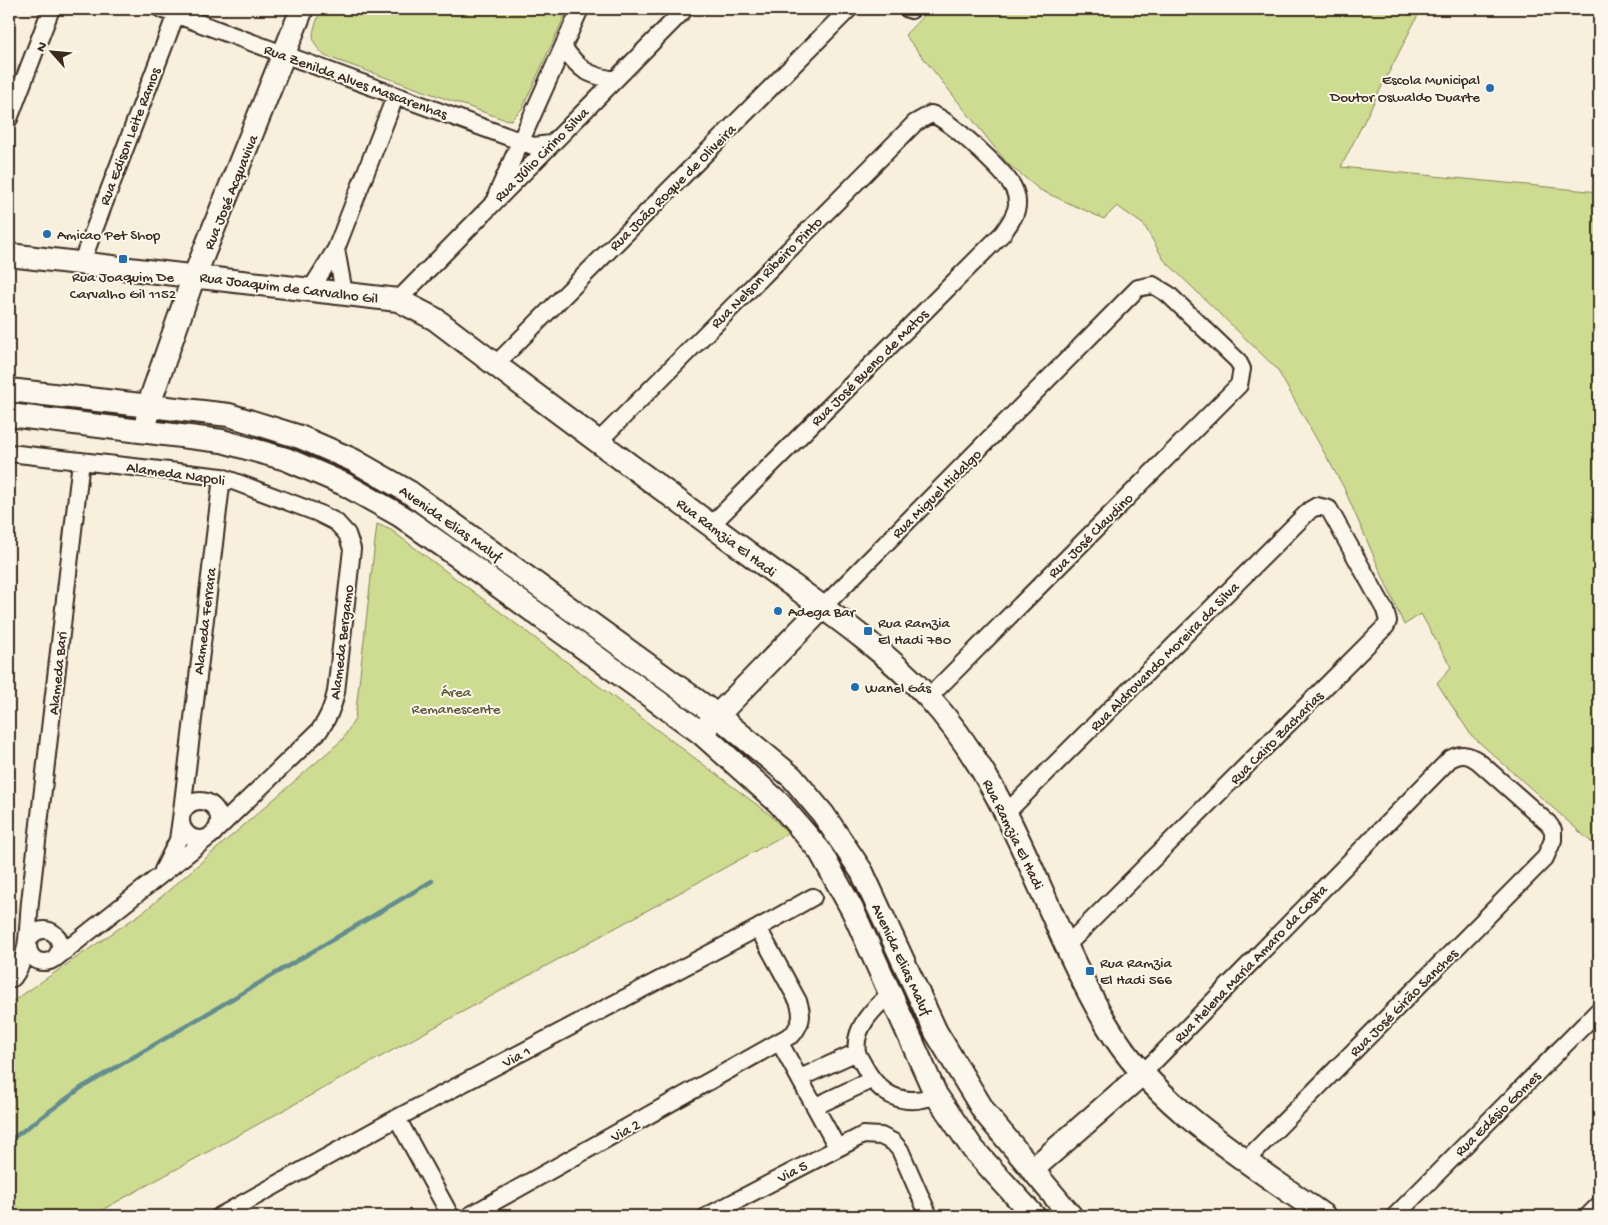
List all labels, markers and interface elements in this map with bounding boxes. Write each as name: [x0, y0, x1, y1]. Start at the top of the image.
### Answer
north arrow: [28, 28, 78, 78]
text: N: [33, 39, 52, 55]
street label: Rua Zenilda Alves Mascarenhas: [261, 41, 450, 125]
street label: Rua Edison Leite Ramos: [96, 65, 166, 208]
place label: Escola Municipal Doutor Oswaldo Duarte: [1329, 72, 1480, 107]
marker: Escola Municipal Doutor Oswaldo Duarte: [1484, 82, 1496, 94]
street label: Rua Júlio Cirino Silva: [491, 104, 594, 207]
street label: Rua João Roque de Oliveira: [606, 121, 741, 256]
street label: Rua José Acquaviva: [201, 132, 263, 253]
street label: Rua Nelson Ribeiro Pinto: [708, 214, 827, 333]
place label: Amicao Pet Shop: [57, 227, 161, 245]
marker: Amicao Pet Shop: [41, 228, 53, 240]
marker: Rua Joaquim De Carvalho Gil 1152: [117, 253, 129, 265]
place label: Rua Joaquim De Carvalho Gil 1152: [70, 269, 176, 304]
street label: Rua Joaquim de Carvalho Gil: [198, 269, 379, 309]
street label: Rua José Bueno de Matos: [808, 306, 933, 431]
street label: Rua Miguel Hidalgo: [889, 446, 986, 543]
street label: Alameda Napoli: [125, 459, 226, 491]
street label: Avenida Elias Maluf: [395, 482, 506, 568]
street label: Rua José Claudino: [1045, 490, 1138, 583]
street label: Rua Ramzia El Hadi: [672, 495, 779, 582]
street label: Alameda Ferrara: [190, 566, 222, 676]
street label: Rua Aldrovando Moreira da Silva: [1087, 579, 1244, 736]
street label: Alameda Bergamo: [327, 584, 359, 701]
place label: Adega Bar: [788, 604, 857, 622]
marker: Adega Bar: [772, 605, 784, 617]
place label: Rua Ramzia El Hadi 780: [878, 615, 952, 650]
marker: Rua Ramzia El Hadi 780: [862, 625, 874, 637]
street label: Alameda Bari: [46, 630, 72, 716]
place label: Wanel Gás: [865, 680, 932, 698]
marker: Wanel Gás: [849, 681, 861, 693]
park label: Área Remanescente: [412, 684, 501, 719]
street label: Rua Cairo Zacharias: [1227, 687, 1328, 789]
street label: Rua Ramzia El Hadi: [978, 777, 1047, 893]
street label: Rua Helena Maria Amaro da Costa: [1171, 881, 1332, 1047]
street label: Avenida Elias Maluf: [866, 901, 935, 1020]
street label: Rua José Girão Sanches: [1346, 945, 1463, 1061]
place label: Rua Ramzia El Hadi 566: [1100, 955, 1172, 990]
marker: Rua Ramzia El Hadi 566: [1084, 965, 1096, 977]
street label: Via 1: [499, 1043, 534, 1073]
street label: Rua Edésio Gomes: [1452, 1067, 1545, 1161]
street label: Via 2: [607, 1116, 644, 1148]
street label: Via 5: [774, 1157, 811, 1189]

